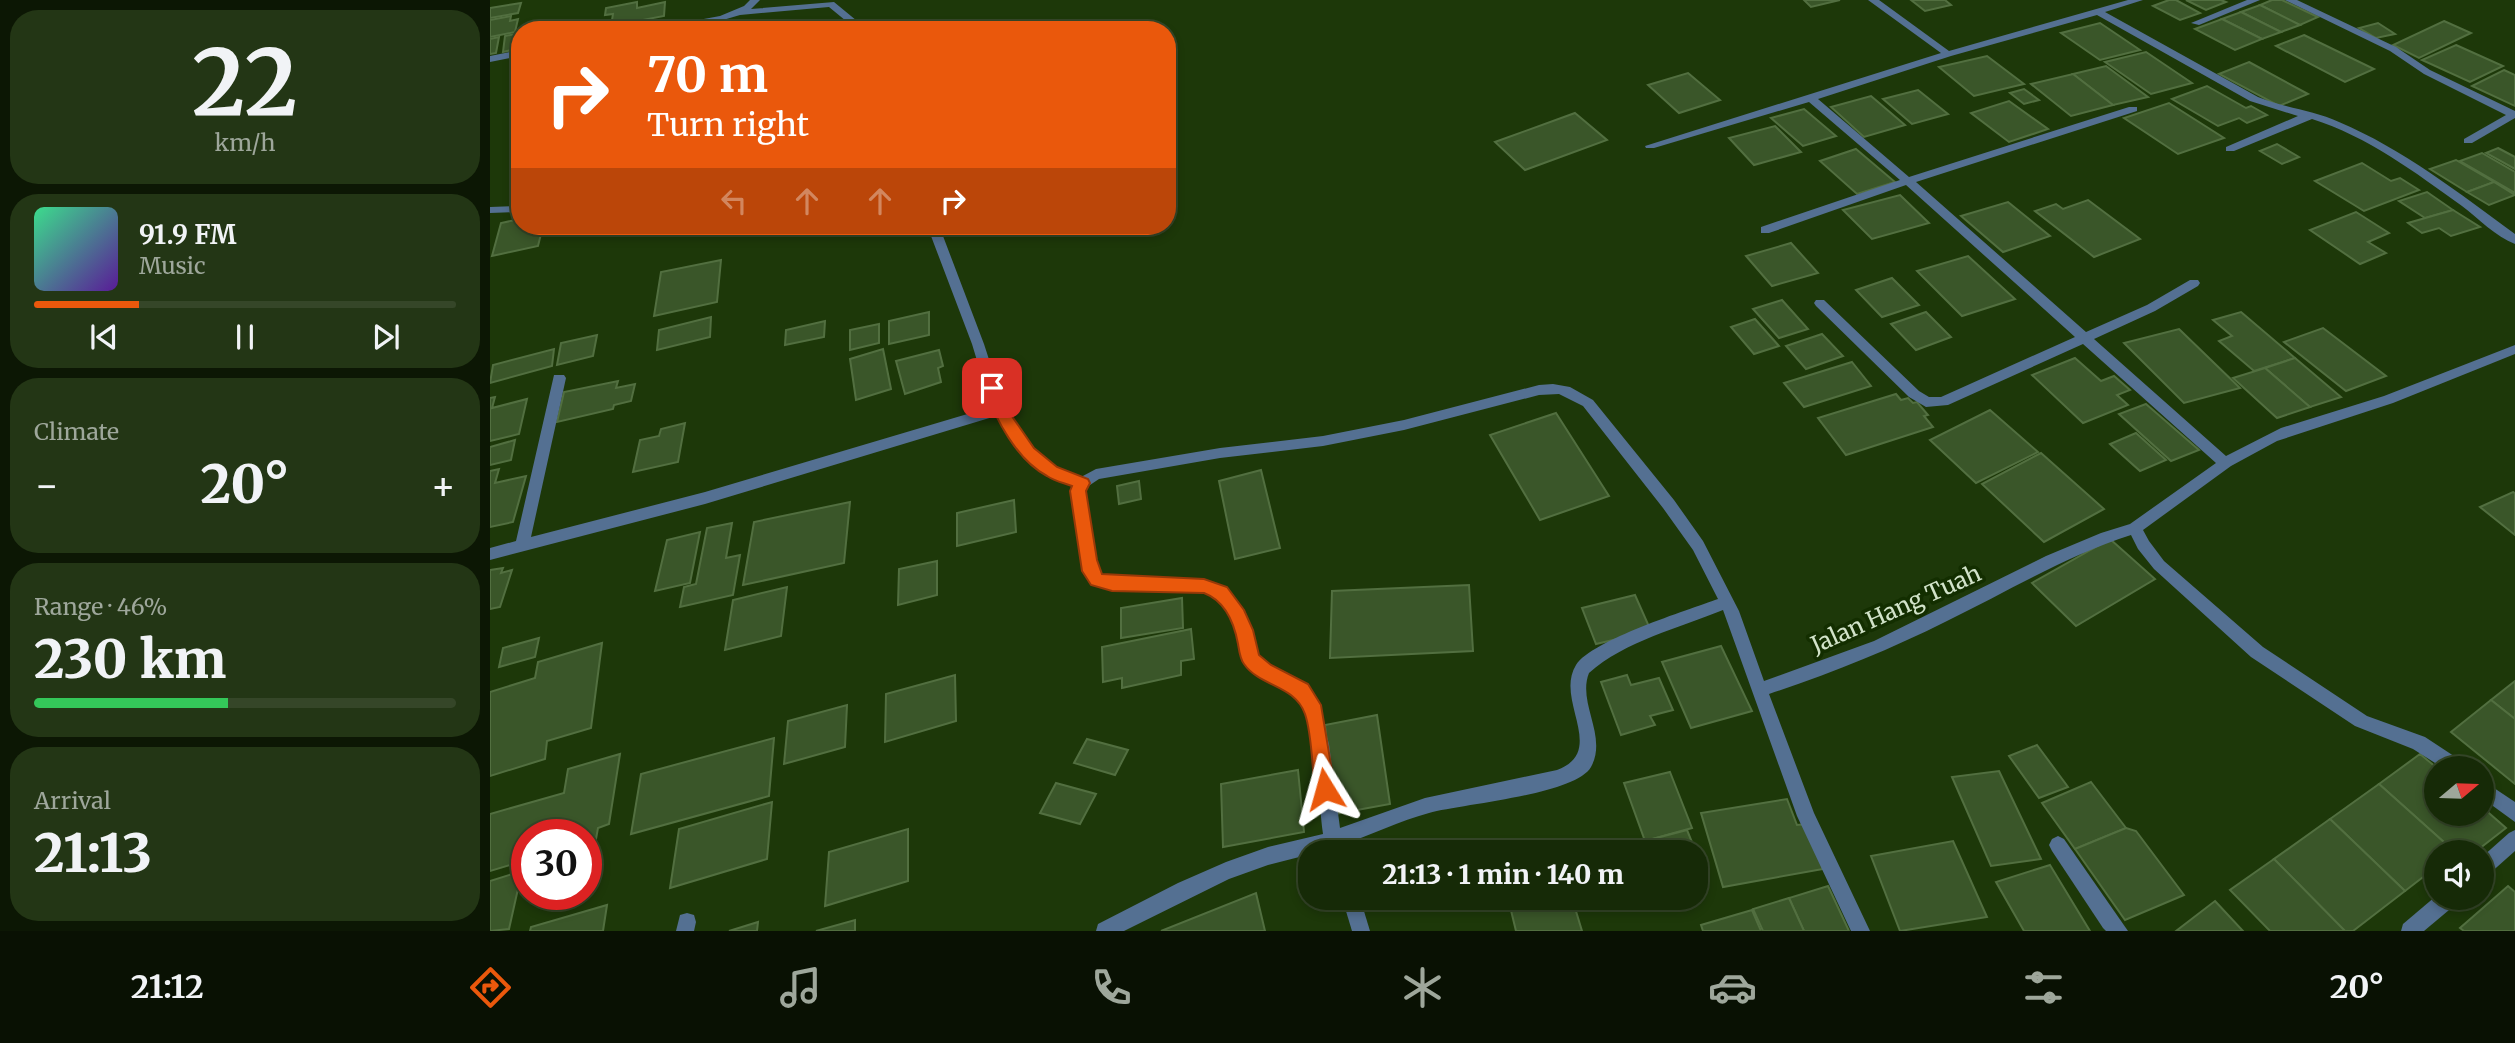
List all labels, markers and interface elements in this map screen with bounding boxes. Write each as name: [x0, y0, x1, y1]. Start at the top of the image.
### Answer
text: 22: [192, 25, 298, 140]
text: 70 m: [647, 44, 768, 105]
icon: right: [532, 49, 623, 140]
text: Turn right: [647, 105, 809, 145]
text: km/h: [215, 128, 275, 157]
icon: left: [715, 182, 753, 220]
icon: ahead: [788, 182, 826, 220]
icon: ahead: [861, 182, 899, 220]
icon: right: [934, 182, 972, 220]
text: 91.9 FM: [139, 218, 237, 251]
text: Music: [139, 251, 206, 280]
icon: previous: [85, 318, 123, 356]
icon: pause: [226, 318, 264, 356]
icon: next: [367, 318, 405, 356]
pin: [962, 358, 1022, 418]
icon: arrive: [973, 369, 1011, 407]
text: Climate: [34, 417, 119, 446]
text: 20°: [201, 452, 289, 517]
text: −: [34, 462, 59, 509]
text: +: [431, 462, 456, 509]
street label: Jalan Hang Tuah: [1805, 558, 1985, 659]
text: Range · 46%: [34, 592, 167, 621]
text: 230 km: [34, 627, 226, 692]
position arrow: [1288, 752, 1362, 826]
north arrow: [2424, 756, 2494, 826]
map controls: [2424, 756, 2494, 910]
text: Arrival: [34, 786, 111, 815]
speed limit sign: 30: [511, 819, 602, 910]
text: 21:13: [34, 821, 152, 886]
button: sound: [2424, 840, 2494, 910]
text: 21:13 · 1 min · 140 m: [1382, 858, 1624, 891]
icon: directions: [466, 963, 515, 1012]
icon: music: [776, 963, 825, 1012]
icon: phone: [1087, 963, 1136, 1012]
icon: climate: [1398, 963, 1447, 1012]
icon: car: [1708, 963, 1757, 1012]
icon: filters: [2019, 963, 2068, 1012]
text: 21:12: [131, 967, 204, 1007]
text: 20°: [2330, 967, 2384, 1007]

